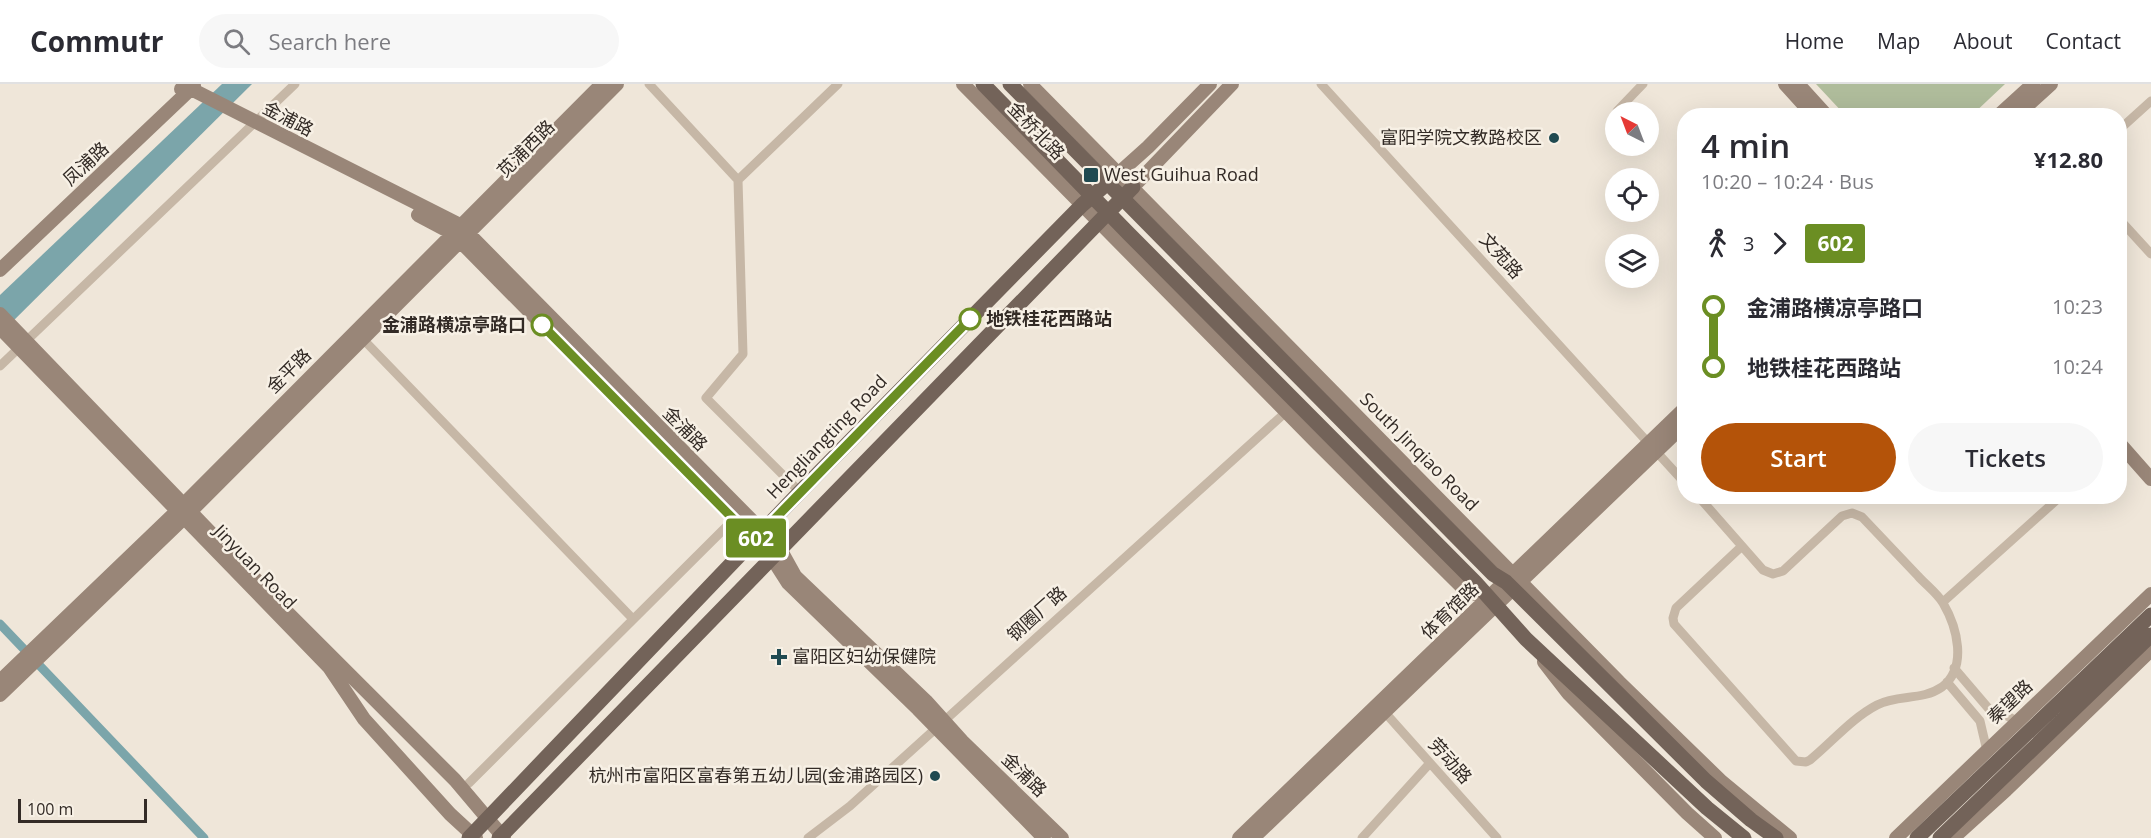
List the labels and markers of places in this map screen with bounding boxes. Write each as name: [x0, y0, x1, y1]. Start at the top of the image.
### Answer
place label: 富阳学院文教路校区: [1380, 125, 1542, 149]
marker: 富阳学院文教路校区: [1547, 131, 1561, 145]
place label: West Guihua Road: [1104, 162, 1259, 186]
marker: West Guihua Road: [1082, 166, 1100, 184]
place label: 地铁桂花西路站: [986, 306, 1112, 330]
marker: 地铁桂花西路站: [959, 308, 981, 330]
place label: 金浦路横凉亭路口: [382, 312, 526, 336]
marker: 金浦路横凉亭路口: [531, 314, 553, 336]
place label: 富阳区妇幼保健院: [792, 644, 936, 668]
marker: 富阳区妇幼保健院: [770, 648, 788, 666]
place label: 杭州市富阳区富春第五幼儿园(金浦路园区): [588, 763, 923, 787]
marker: 杭州市富阳区富春第五幼儿园(金浦路园区): [928, 769, 942, 783]

